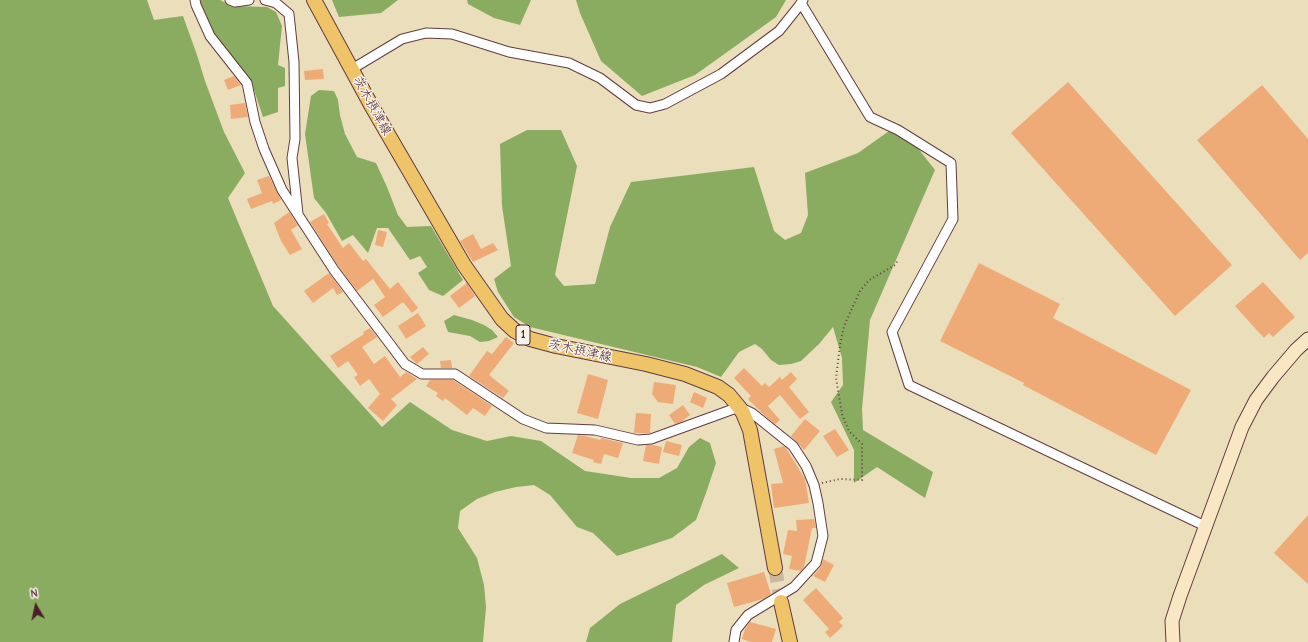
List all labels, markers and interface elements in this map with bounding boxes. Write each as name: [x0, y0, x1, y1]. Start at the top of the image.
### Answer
street label: 茨木摂津線: [349, 74, 395, 138]
road number: 1: [516, 325, 530, 345]
street label: 茨木摂津線: [547, 337, 613, 365]
north arrow: [16, 586, 56, 626]
text: N: [29, 587, 39, 601]

